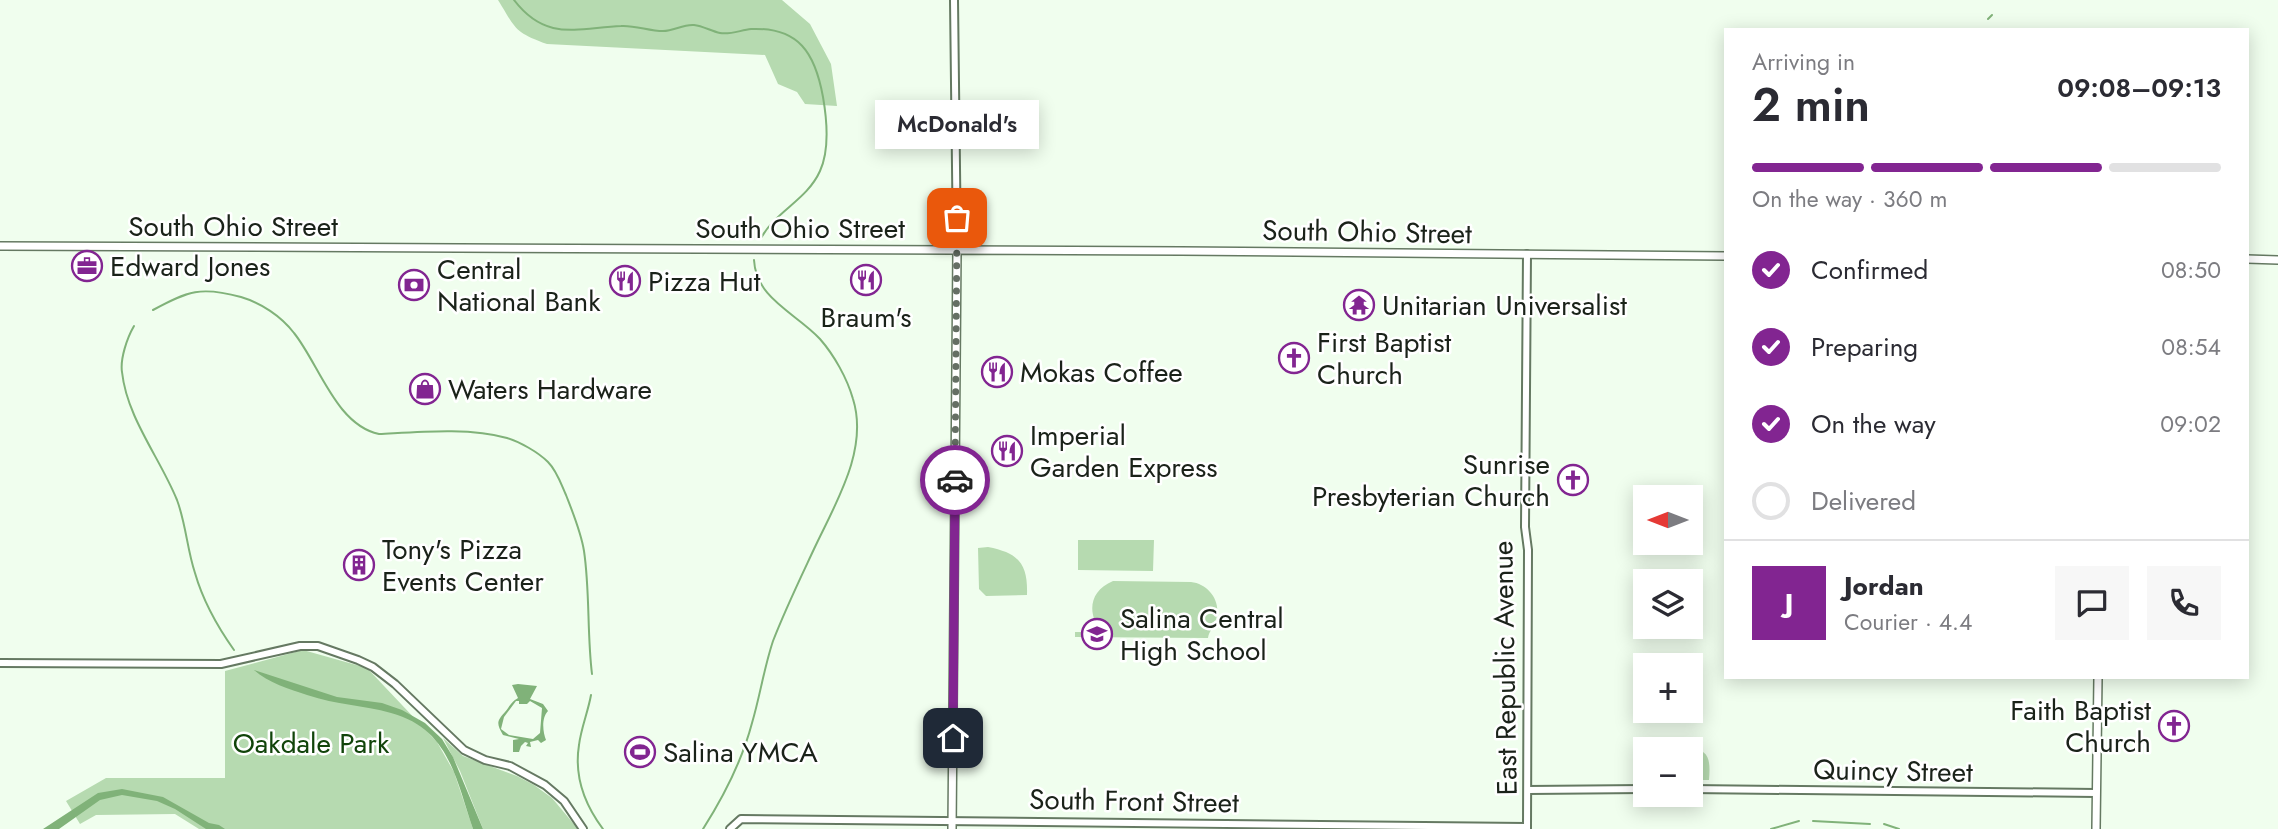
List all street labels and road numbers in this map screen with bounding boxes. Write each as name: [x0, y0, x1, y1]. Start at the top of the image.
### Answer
street label: South Ohio Street: [128, 206, 338, 247]
street label: South Ohio Street: [695, 208, 905, 249]
street label: South Ohio Street: [1262, 210, 1472, 254]
street label: East Republic Avenue: [1482, 540, 1528, 796]
street label: Quincy Street: [1813, 749, 1973, 793]
street label: South Front Street: [1029, 779, 1239, 823]

